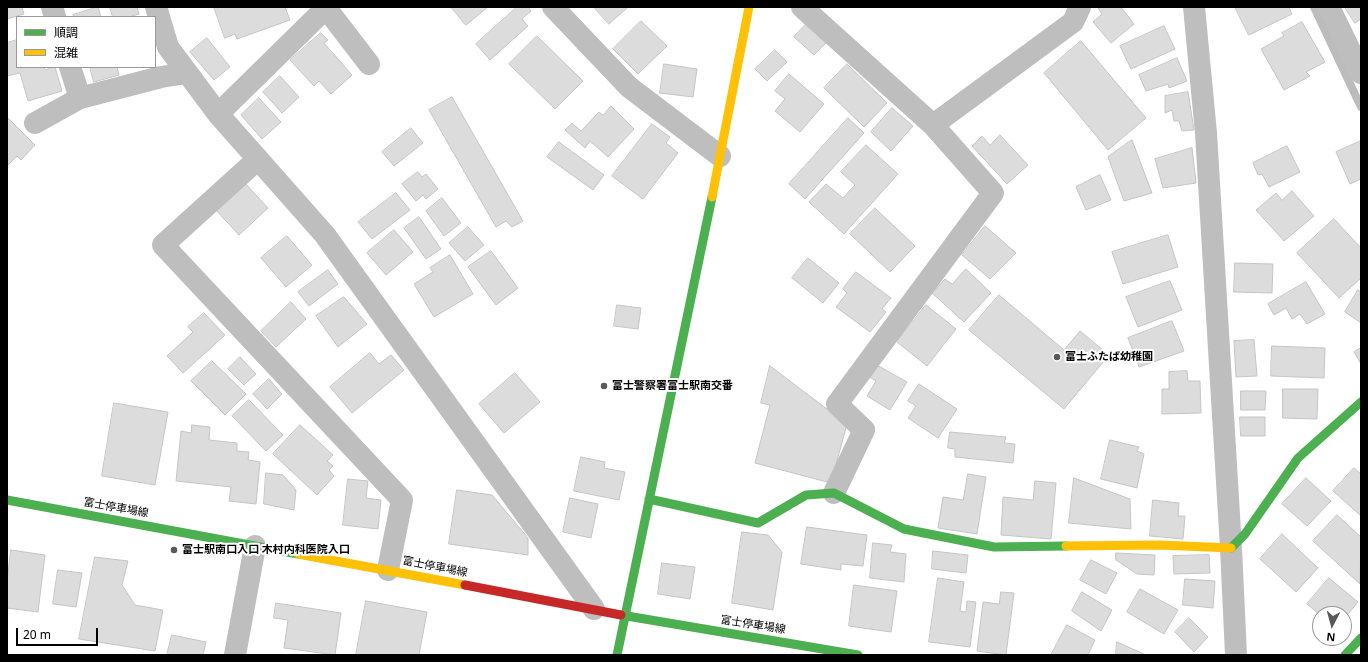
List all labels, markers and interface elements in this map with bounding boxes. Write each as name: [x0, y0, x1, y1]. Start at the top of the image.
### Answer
legend: [16, 16, 156, 68]
text: 順調: [54, 24, 78, 41]
text: 混雑: [54, 44, 78, 61]
place label: 富士ふたば幼稚園: [1065, 350, 1153, 364]
marker: 富士ふたば幼稚園: [1052, 352, 1062, 362]
place label: 富士警察署富士駅南交番: [612, 379, 733, 393]
marker: 富士警察署富士駅南交番: [599, 381, 609, 391]
street label: 富士停車場線: [82, 496, 150, 520]
place label: 富士駅南口入口 木村内科医院入口: [182, 543, 350, 557]
marker: 富士駅南口入口 木村内科医院入口: [169, 545, 179, 555]
street label: 富士停車場線: [401, 554, 469, 580]
north arrow: [1312, 606, 1352, 646]
street label: 富士停車場線: [719, 613, 787, 637]
scale bar: [18, 620, 100, 646]
text: 20 m: [23, 626, 51, 643]
text: N: [1326, 630, 1336, 645]

